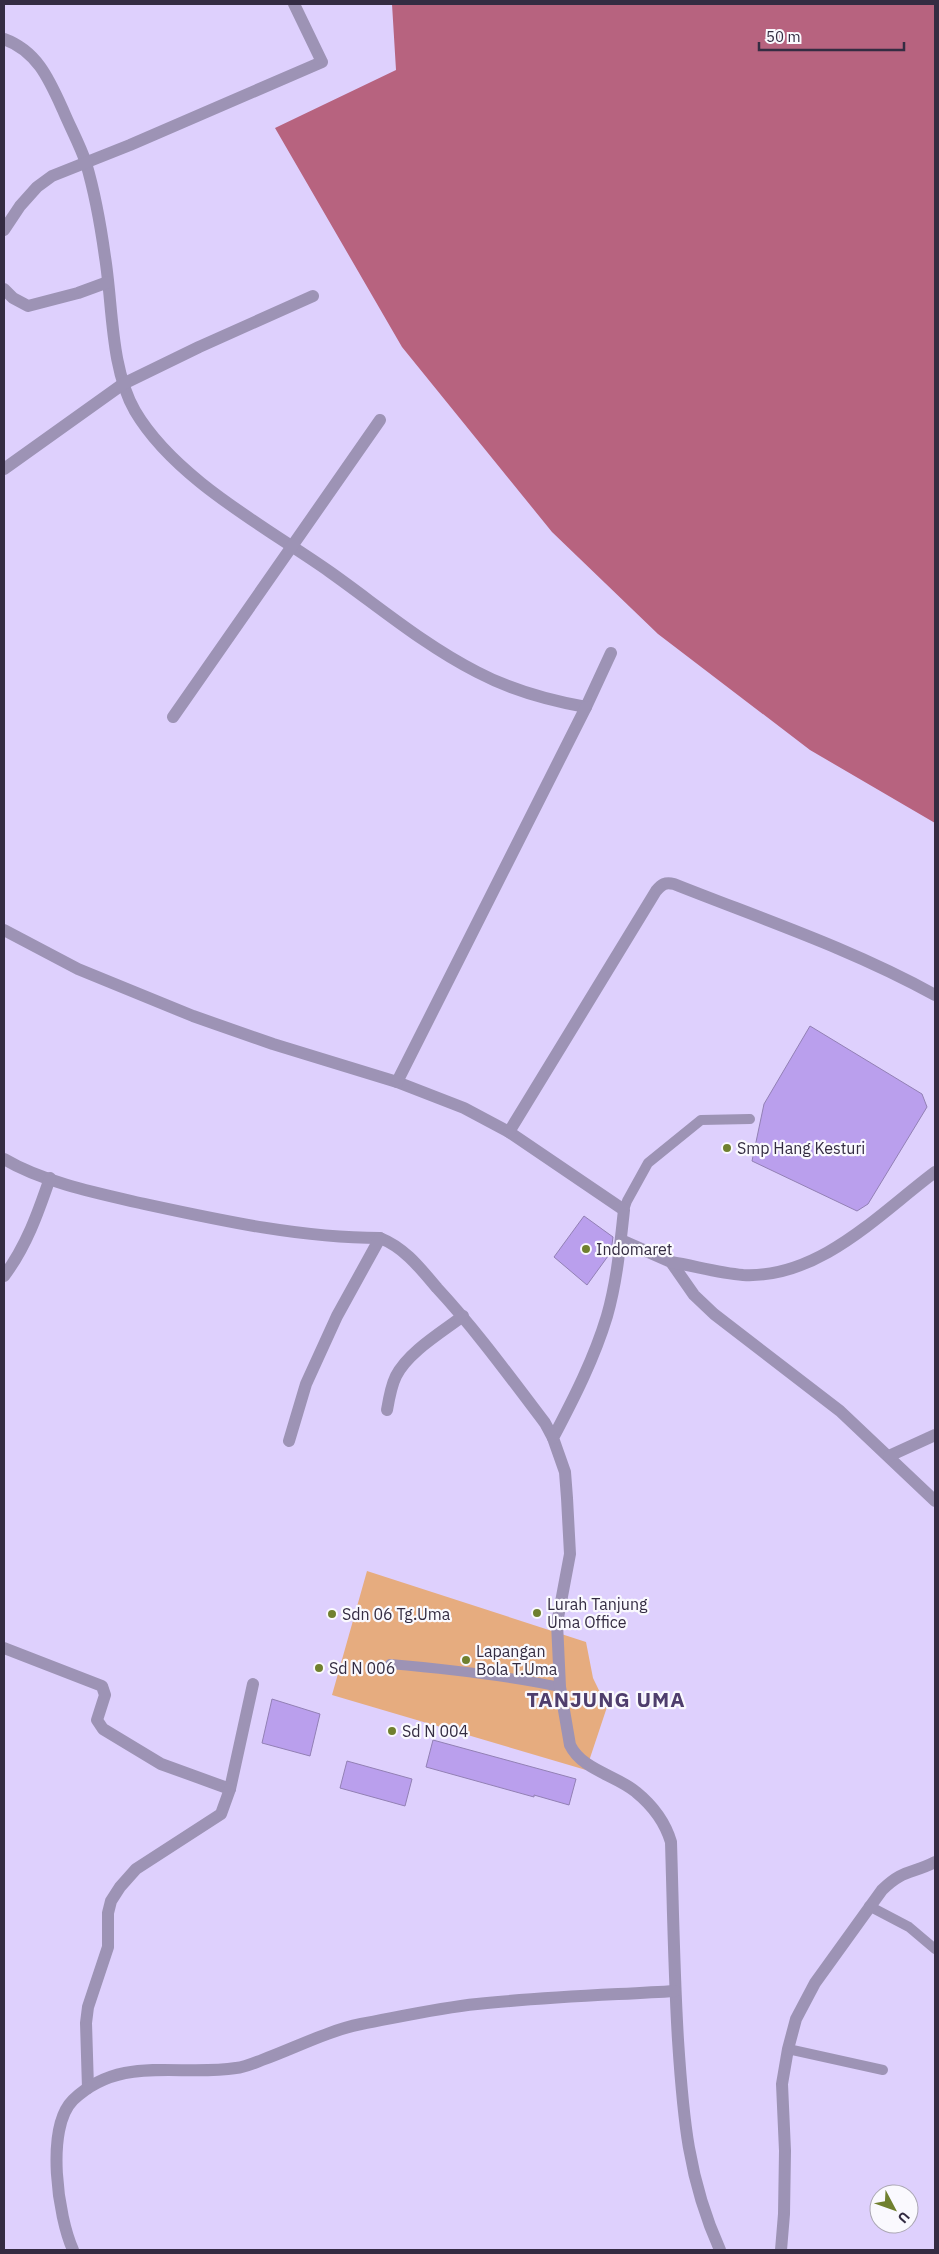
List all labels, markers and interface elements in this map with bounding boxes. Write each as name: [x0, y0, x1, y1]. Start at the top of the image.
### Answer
scale bar: [759, 20, 904, 52]
text: 50 m: [766, 27, 801, 46]
place label: Smp Hang Kesturi: [737, 1138, 865, 1158]
marker: Smp Hang Kesturi: [721, 1142, 733, 1154]
place label: Indomaret: [596, 1239, 672, 1259]
marker: Indomaret: [580, 1243, 592, 1255]
place label: Lurah Tanjung Uma Office: [547, 1594, 648, 1632]
place label: Sdn 06 Tg.Uma: [342, 1604, 451, 1624]
marker: Lurah Tanjung Uma Office: [531, 1607, 543, 1619]
marker: Sdn 06 Tg.Uma: [326, 1608, 338, 1620]
place label: Lapangan Bola T.Uma: [476, 1641, 558, 1679]
marker: Lapangan Bola T.Uma: [460, 1654, 472, 1666]
place label: Sd N 006: [329, 1658, 395, 1678]
marker: Sd N 006: [313, 1662, 325, 1674]
district label: TANJUNG UMA: [526, 1685, 686, 1713]
place label: Sd N 004: [402, 1721, 468, 1741]
marker: Sd N 004: [386, 1725, 398, 1737]
north arrow: [869, 2184, 919, 2234]
text: U: [894, 2208, 914, 2227]

